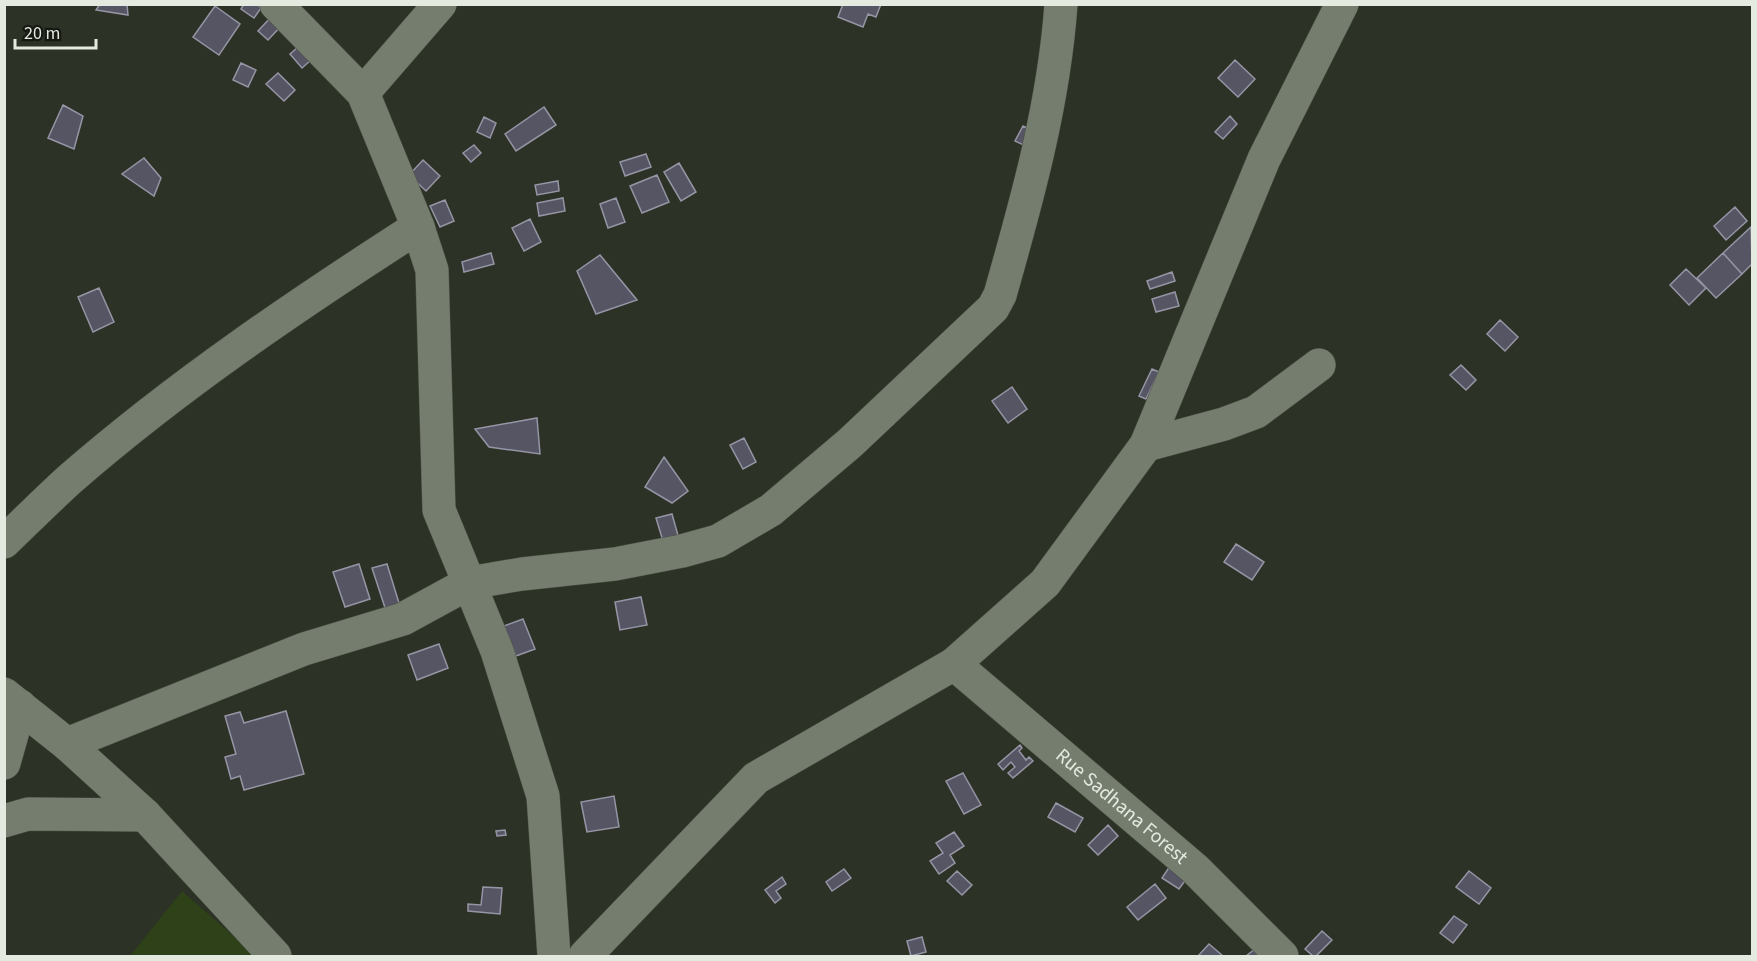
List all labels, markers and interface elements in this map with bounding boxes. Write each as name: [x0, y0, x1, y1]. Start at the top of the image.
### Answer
scale bar: [15, 12, 96, 50]
text: 20 m: [24, 21, 60, 46]
street label: Rue Sadhana Forest: [1049, 742, 1194, 871]

